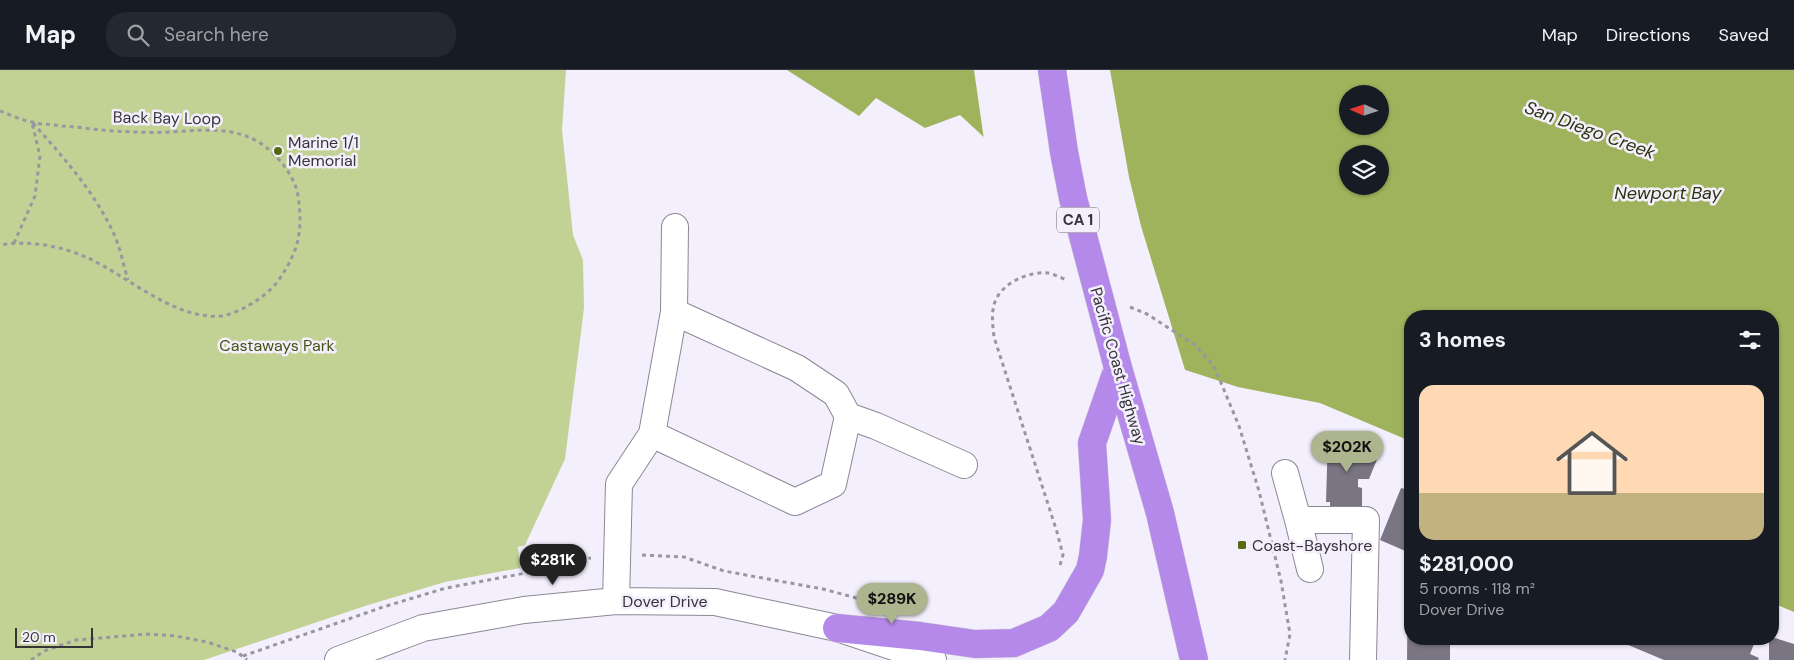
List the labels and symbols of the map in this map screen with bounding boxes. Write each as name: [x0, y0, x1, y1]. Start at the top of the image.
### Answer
north arrow: [1339, 85, 1389, 135]
water label: San Diego Creek: [1521, 95, 1659, 165]
street label: Back Bay Loop: [113, 107, 221, 129]
place label: Marine 1/1 Memorial: [288, 132, 359, 171]
marker: Marine 1/1 Memorial: [272, 145, 284, 157]
water label: Newport Bay: [1614, 181, 1723, 205]
road number: CA 1: [1057, 208, 1099, 232]
street label: Pacific Coast Highway: [1085, 285, 1151, 447]
park label: Castaways Park: [219, 335, 335, 356]
pin: $202K: [1312, 430, 1382, 473]
place label: Coast-Bayshore: [1252, 535, 1372, 556]
marker: Coast-Bayshore: [1236, 539, 1248, 551]
pin: $281K: [518, 544, 588, 586]
pin: $289K: [857, 582, 927, 625]
street label: Dover Drive: [622, 591, 708, 612]
scale bar: [15, 625, 92, 648]

